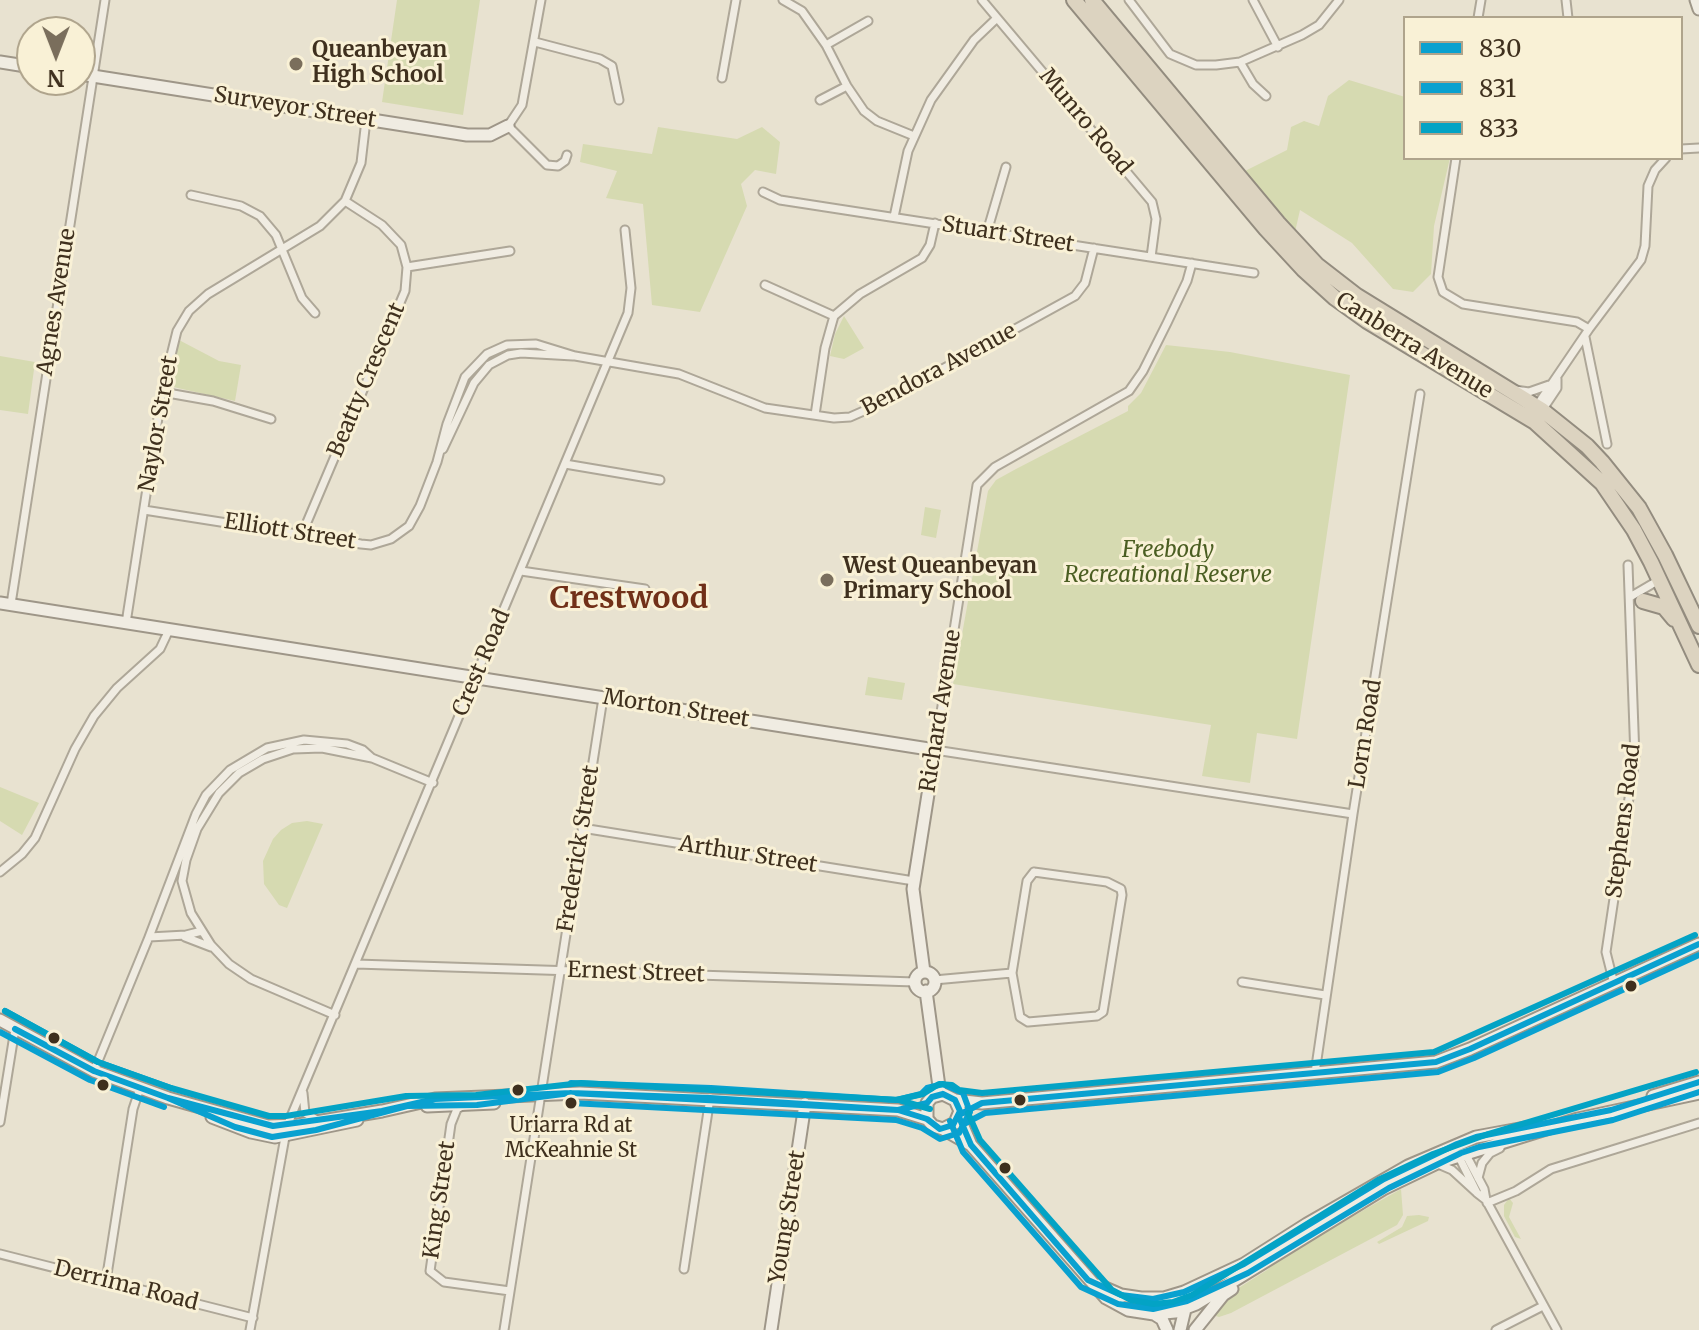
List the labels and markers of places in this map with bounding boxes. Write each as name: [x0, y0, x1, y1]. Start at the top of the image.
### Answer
place label: Queanbeyan High School: [312, 38, 447, 90]
marker: Queanbeyan High School: [287, 55, 305, 73]
place label: West Queanbeyan Primary School: [843, 554, 1037, 606]
marker: West Queanbeyan Primary School: [818, 571, 836, 589]
unlabelled marker: [1623, 978, 1639, 994]
unlabelled marker: [46, 1030, 62, 1046]
unlabelled marker: [95, 1077, 111, 1093]
unlabelled marker: [510, 1082, 526, 1098]
unlabelled marker: [1012, 1092, 1028, 1108]
marker: Uriarra Rd at McKeahnie St: [563, 1095, 579, 1111]
place label: Uriarra Rd at McKeahnie St: [505, 1114, 637, 1161]
unlabelled marker: [997, 1160, 1013, 1176]

